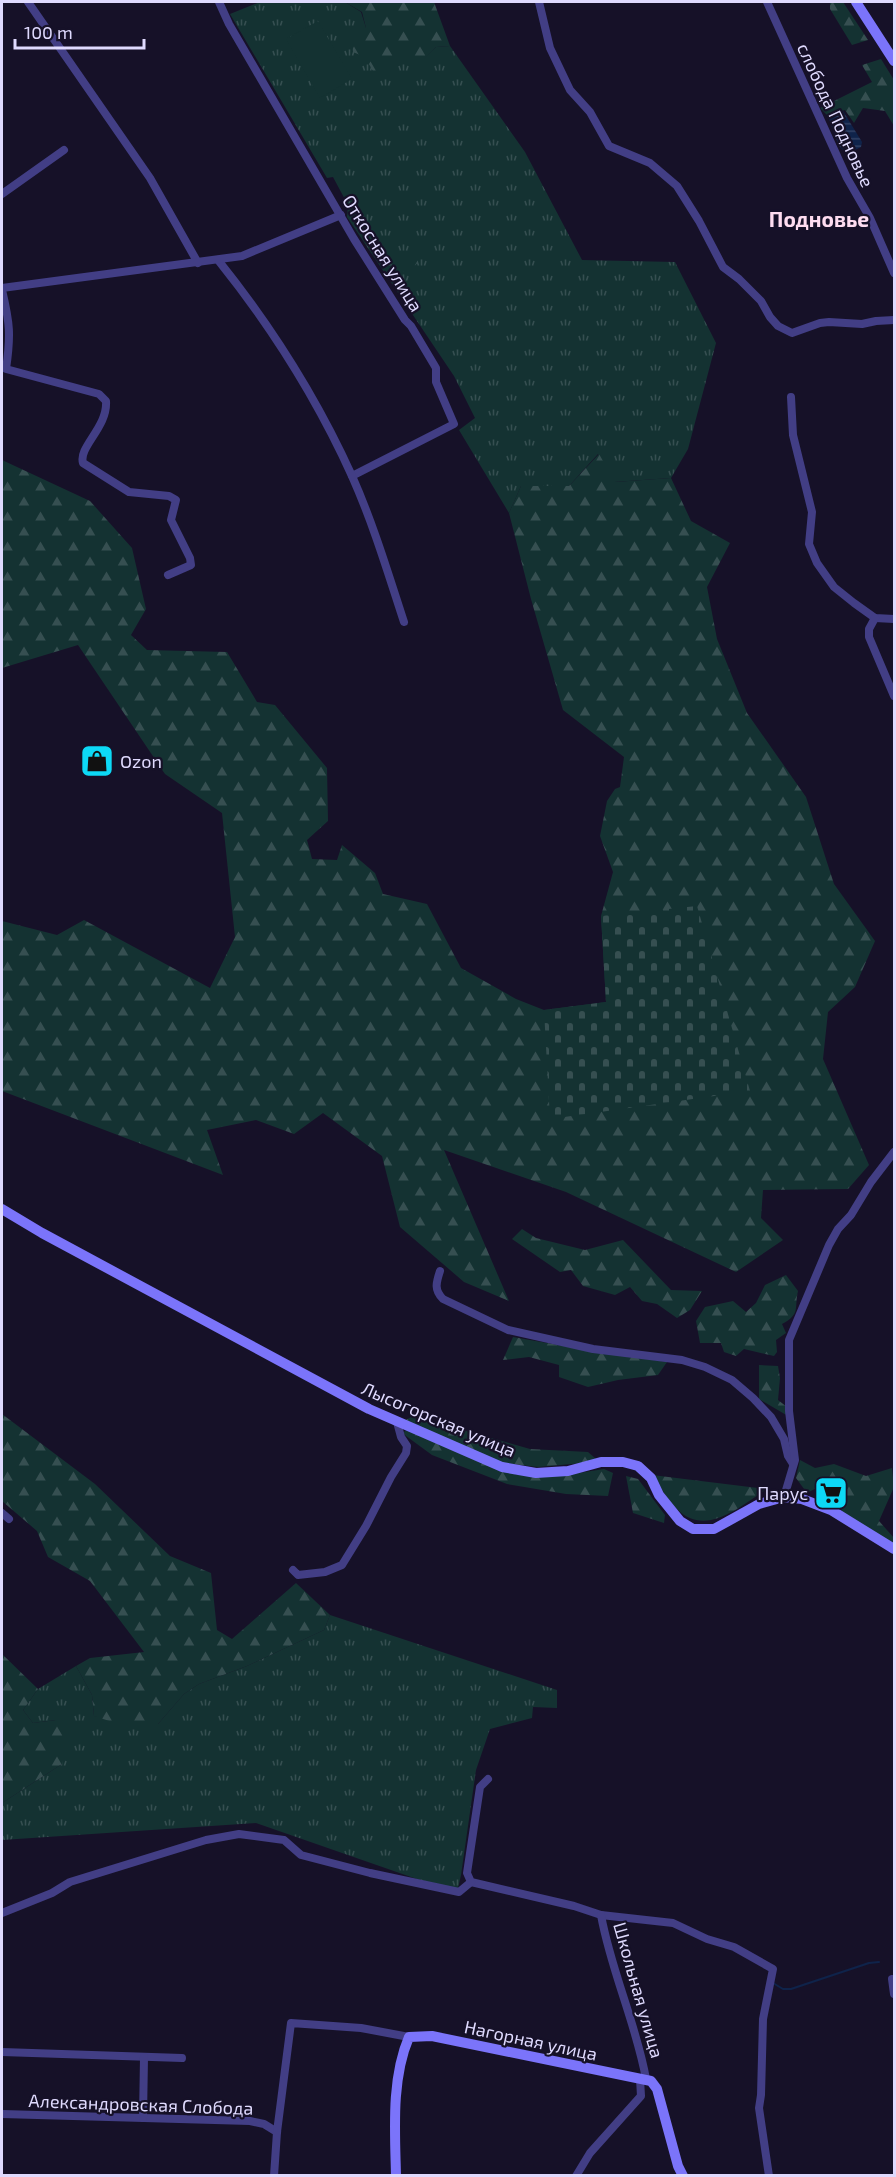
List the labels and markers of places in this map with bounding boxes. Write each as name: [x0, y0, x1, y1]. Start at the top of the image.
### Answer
shop icon: Ozon: [79, 743, 115, 779]
place label: Ozon: [120, 750, 162, 772]
supermarket icon: Парус: [813, 1475, 849, 1511]
place label: Парус: [757, 1482, 808, 1504]

